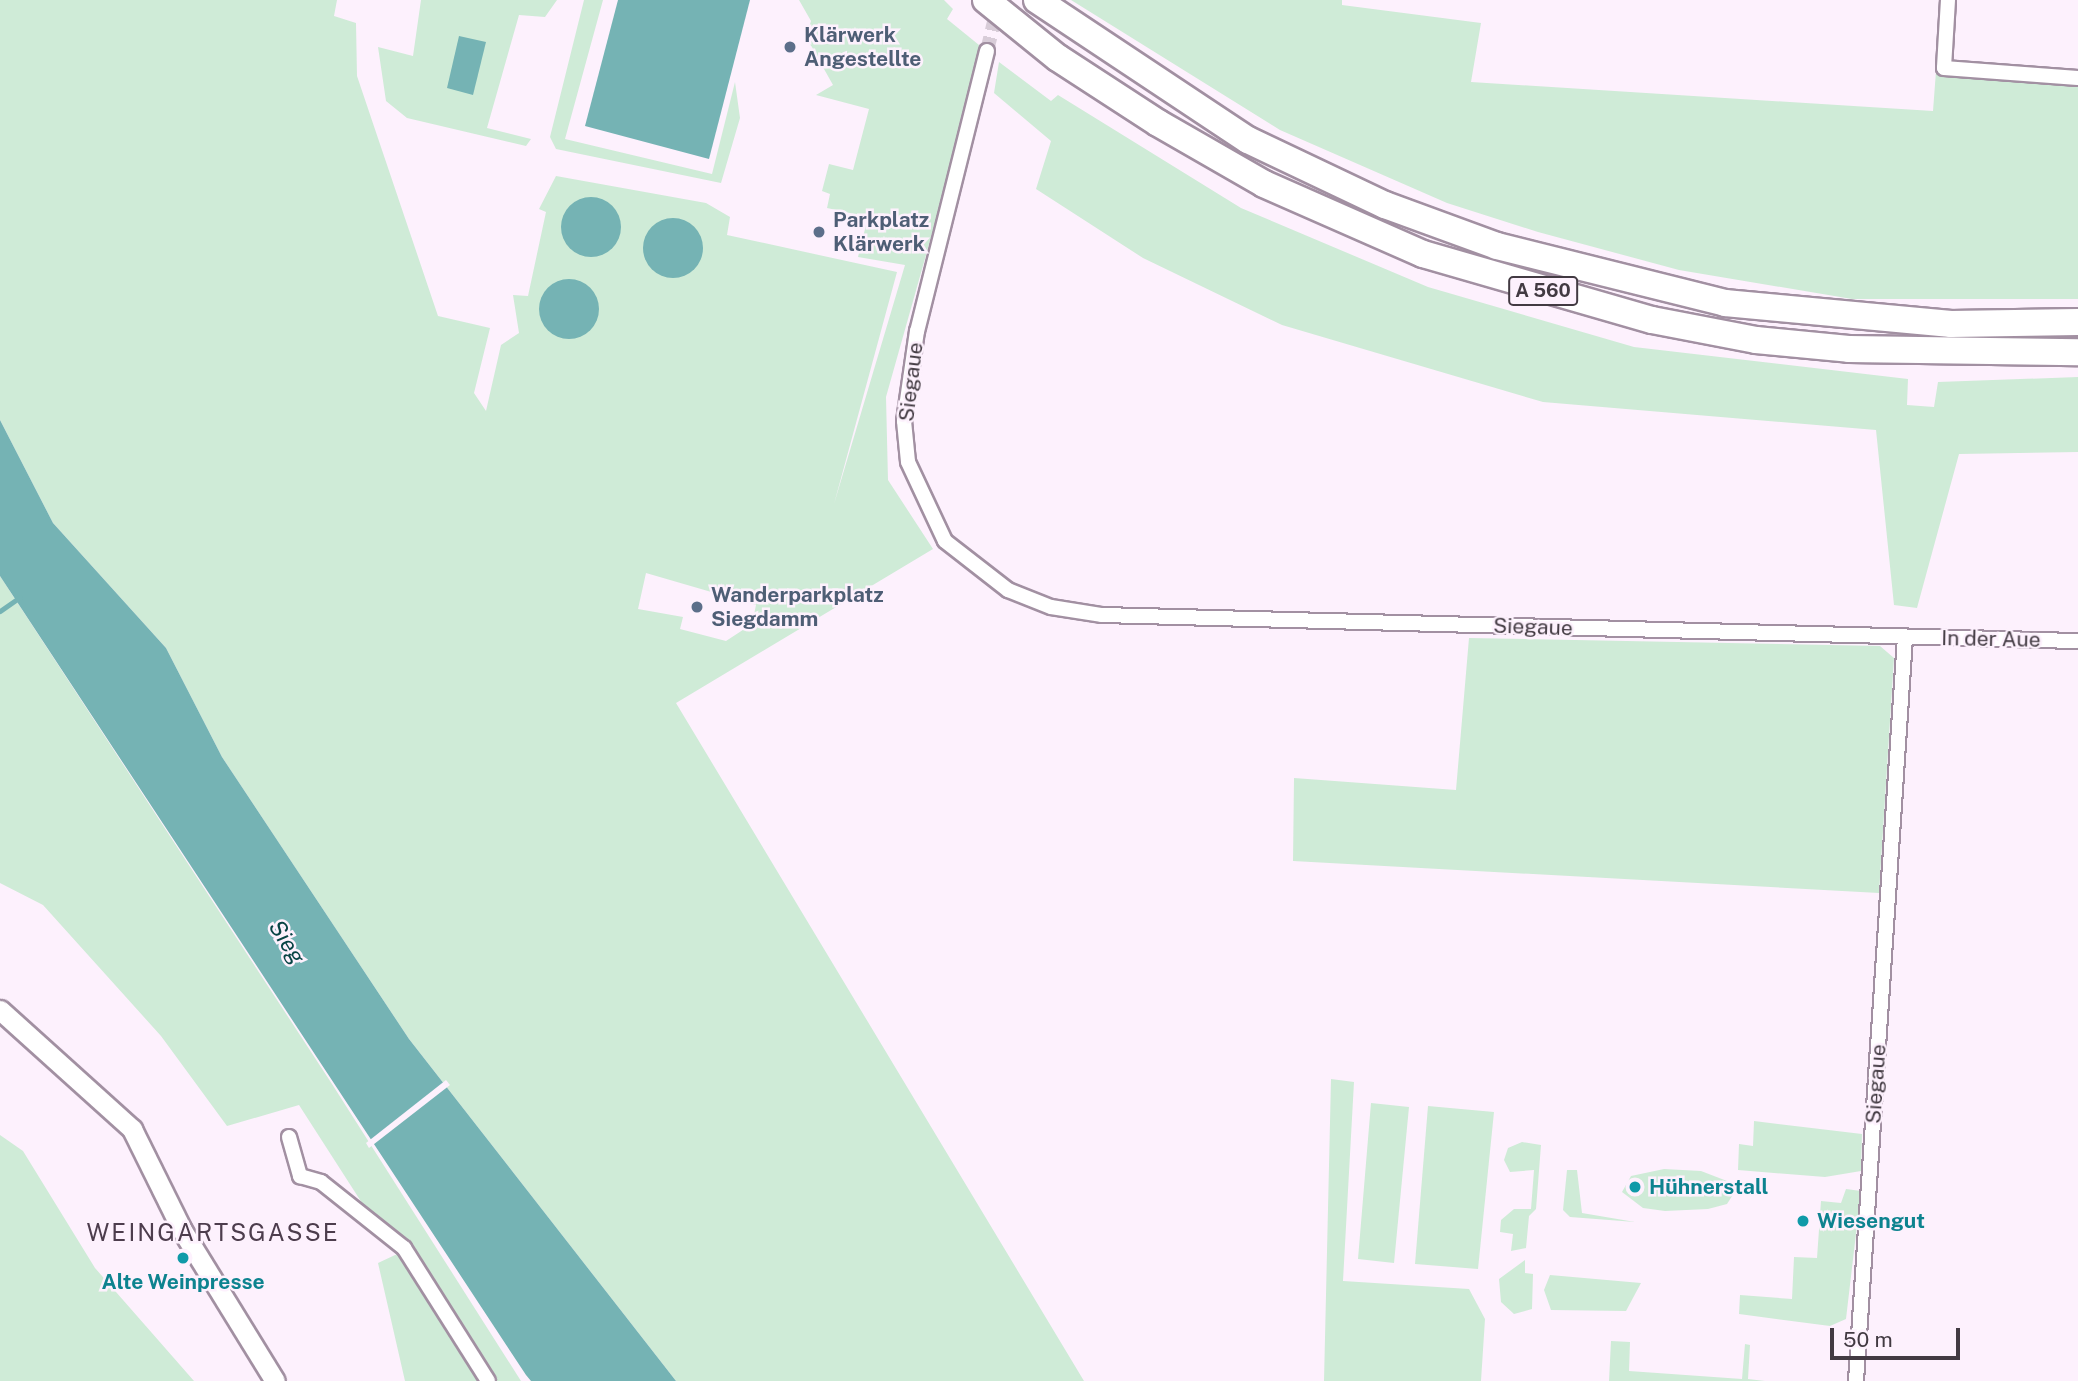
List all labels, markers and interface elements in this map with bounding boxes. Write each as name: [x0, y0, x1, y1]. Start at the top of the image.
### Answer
place label: Klärwerk Angestellte: [804, 22, 921, 72]
marker: Klärwerk Angestellte: [782, 39, 798, 55]
place label: Parkplatz Klärwerk: [833, 207, 929, 257]
marker: Parkplatz Klärwerk: [811, 224, 827, 240]
road number: A 560: [1508, 276, 1578, 306]
street label: Siegaue: [894, 341, 928, 423]
place label: Wanderparkplatz Siegdamm: [711, 582, 884, 632]
marker: Wanderparkplatz Siegdamm: [689, 599, 705, 615]
street label: Siegaue: [1493, 613, 1573, 641]
street label: In der Aue: [1941, 626, 2041, 652]
water label: Sieg: [263, 915, 311, 969]
street label: Siegaue: [1861, 1043, 1891, 1125]
place label: Hühnerstall: [1649, 1174, 1768, 1200]
marker: Hühnerstall: [1627, 1179, 1643, 1195]
place label: Wiesengut: [1817, 1208, 1925, 1234]
marker: Wiesengut: [1795, 1213, 1811, 1229]
district label: WEINGARTSGASSE: [88, 1219, 338, 1247]
marker: Alte Weinpresse: [175, 1250, 191, 1266]
place label: Alte Weinpresse: [101, 1269, 265, 1295]
scale bar: [1833, 1314, 1962, 1358]
text: 50 m: [1843, 1327, 1893, 1352]

